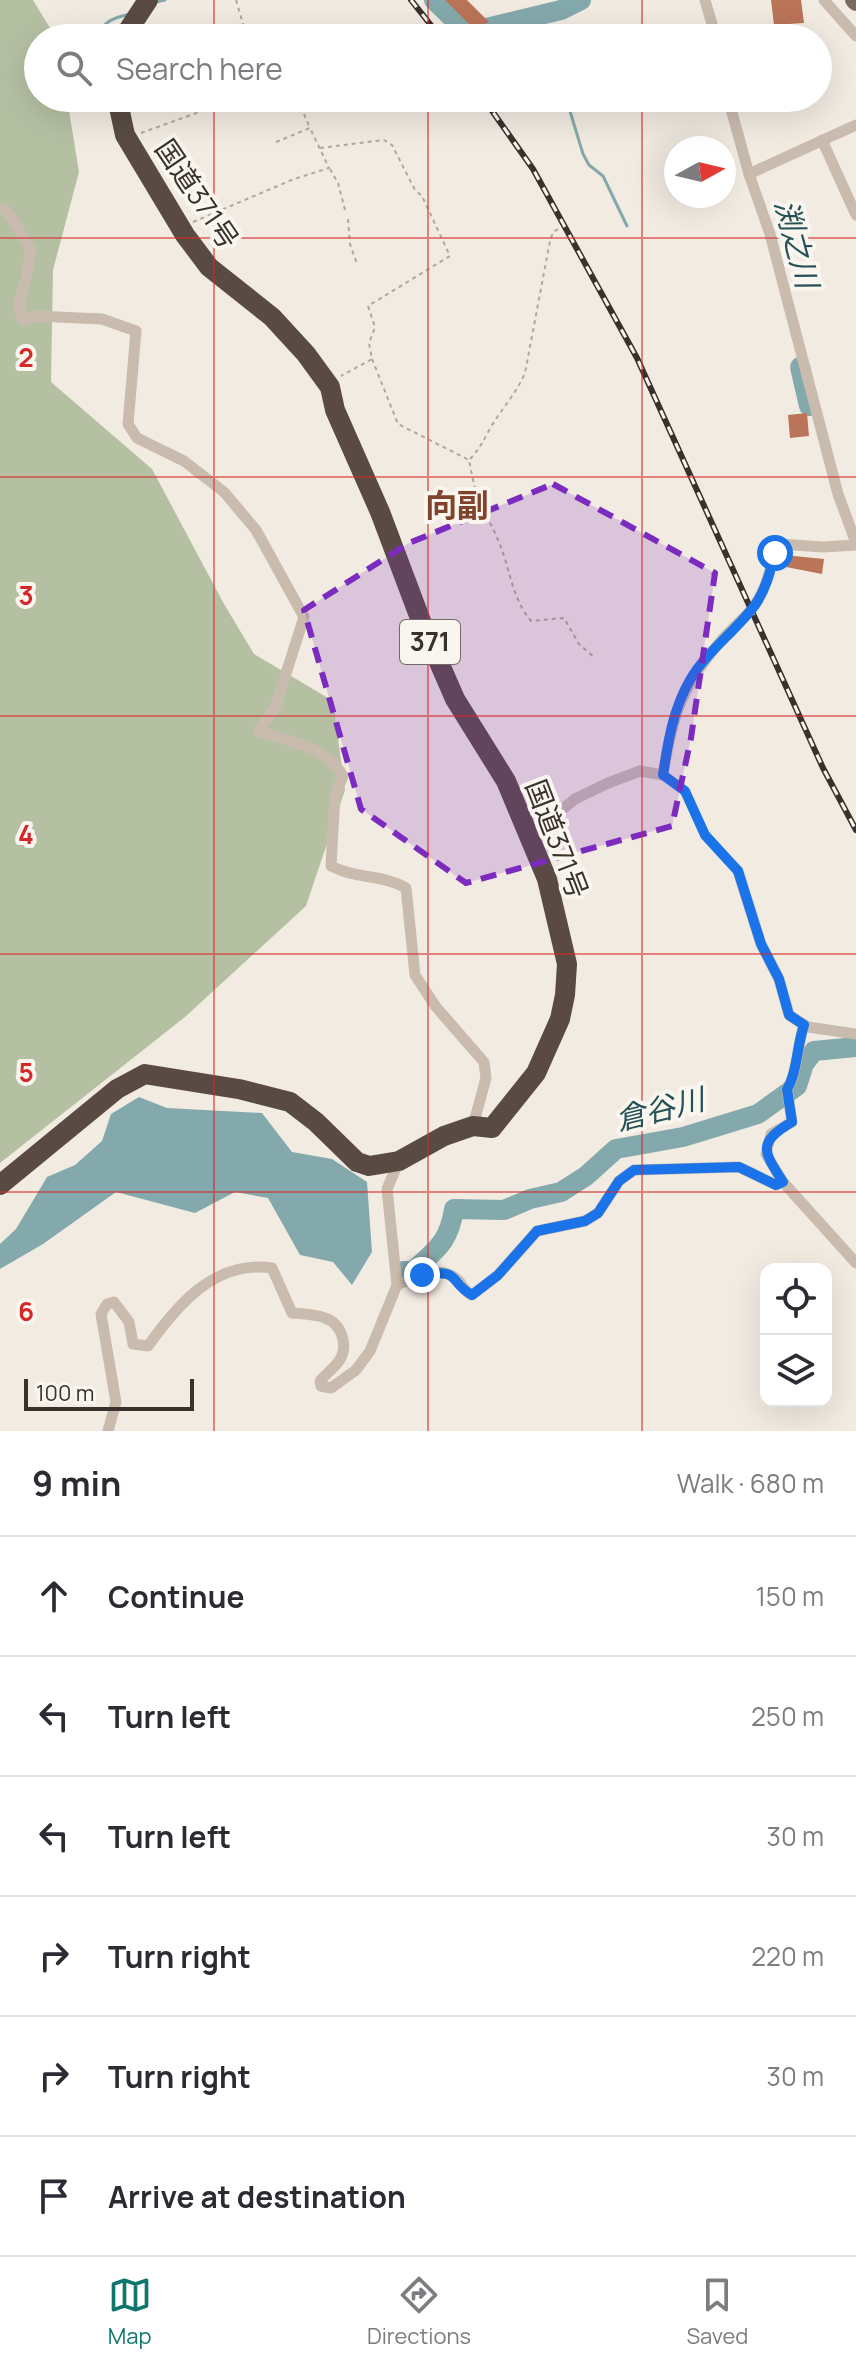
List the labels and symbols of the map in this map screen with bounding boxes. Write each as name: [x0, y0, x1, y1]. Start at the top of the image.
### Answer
street label: 国道371号: [147, 131, 248, 256]
north arrow: [664, 136, 736, 208]
water label: 渕之川: [766, 195, 830, 295]
text: 2: [18, 339, 34, 375]
district label: 向副: [425, 483, 489, 527]
route start: [757, 535, 793, 571]
text: 3: [18, 577, 34, 613]
road number: 371: [400, 620, 460, 664]
street label: 国道371号: [518, 774, 598, 904]
text: 4: [18, 816, 34, 852]
text: 5: [18, 1054, 34, 1090]
water label: 倉谷川: [611, 1077, 711, 1139]
route end: [404, 1257, 440, 1293]
text: 6: [18, 1293, 34, 1329]
scale bar: [24, 1375, 194, 1411]

